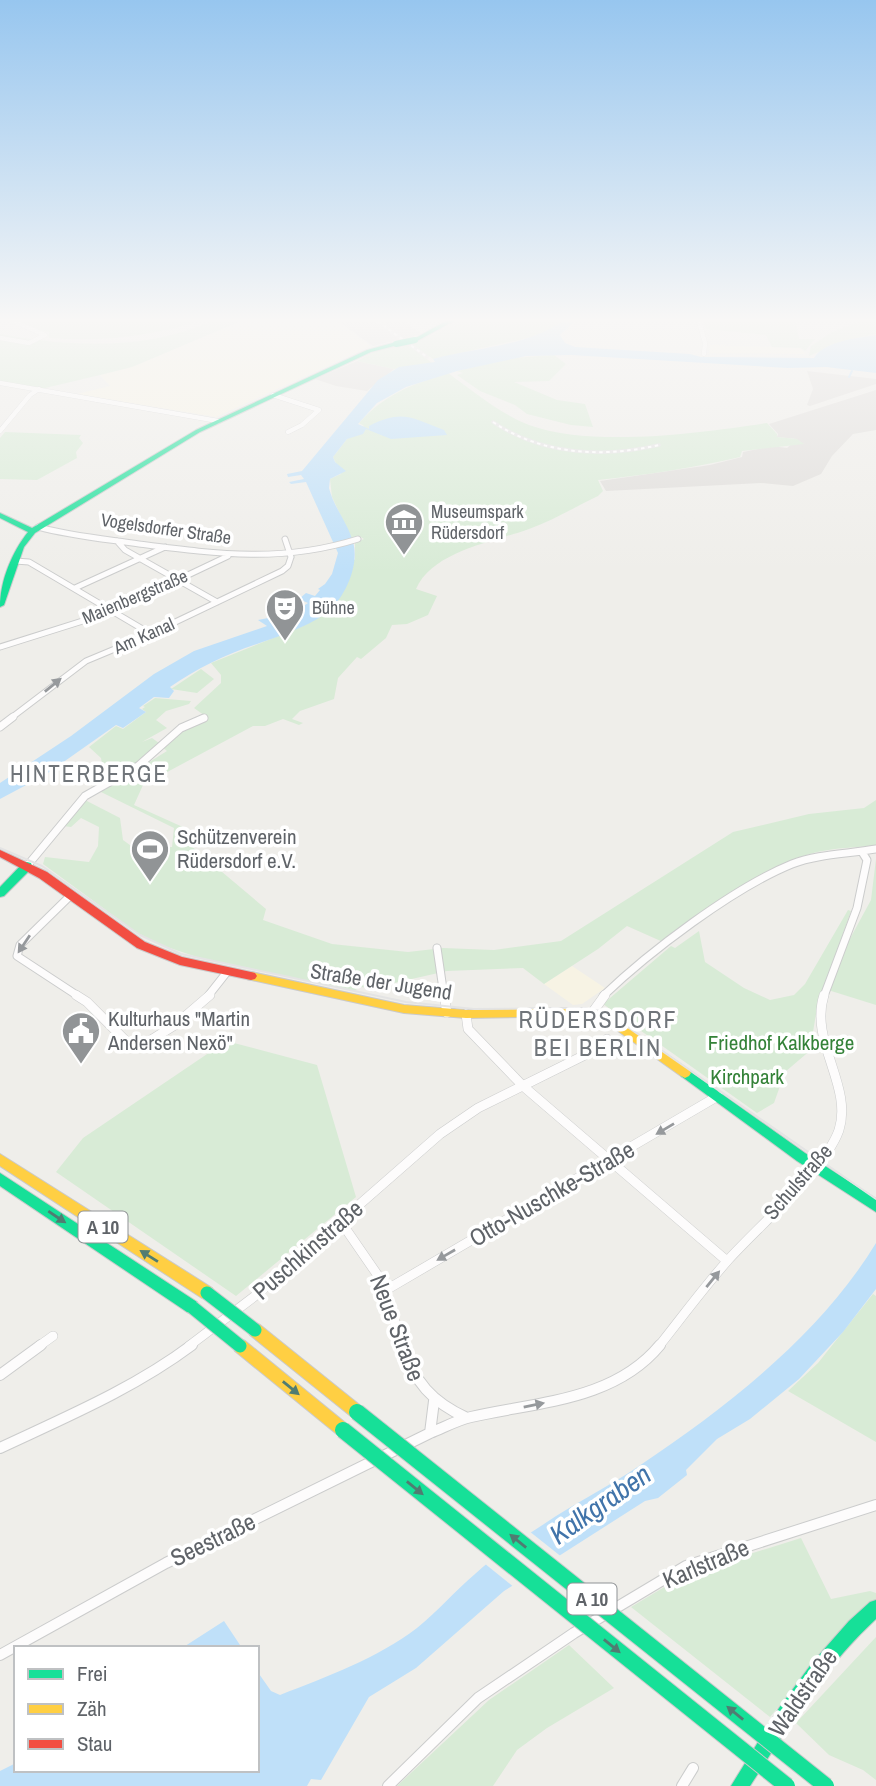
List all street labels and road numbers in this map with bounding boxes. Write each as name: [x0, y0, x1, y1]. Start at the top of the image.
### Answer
street label: Vogelsdorfer Straße: [99, 507, 233, 550]
street label: Maienbergstraße: [78, 563, 191, 630]
street label: Am Kanal: [109, 611, 178, 660]
street label: Straße der Jugend: [308, 956, 454, 1007]
street label: Otto-Nuschke-Straße: [463, 1133, 640, 1253]
street label: Schulstraße: [757, 1137, 839, 1226]
street label: Puschkinstraße: [245, 1192, 369, 1306]
road number: A 10: [78, 1212, 128, 1242]
street label: Neue Straße: [363, 1270, 433, 1385]
street label: Seestraße: [165, 1505, 260, 1573]
street label: Karlstraße: [658, 1531, 754, 1596]
road number: A 10: [568, 1583, 616, 1614]
street label: Waldstraße: [760, 1642, 844, 1743]

